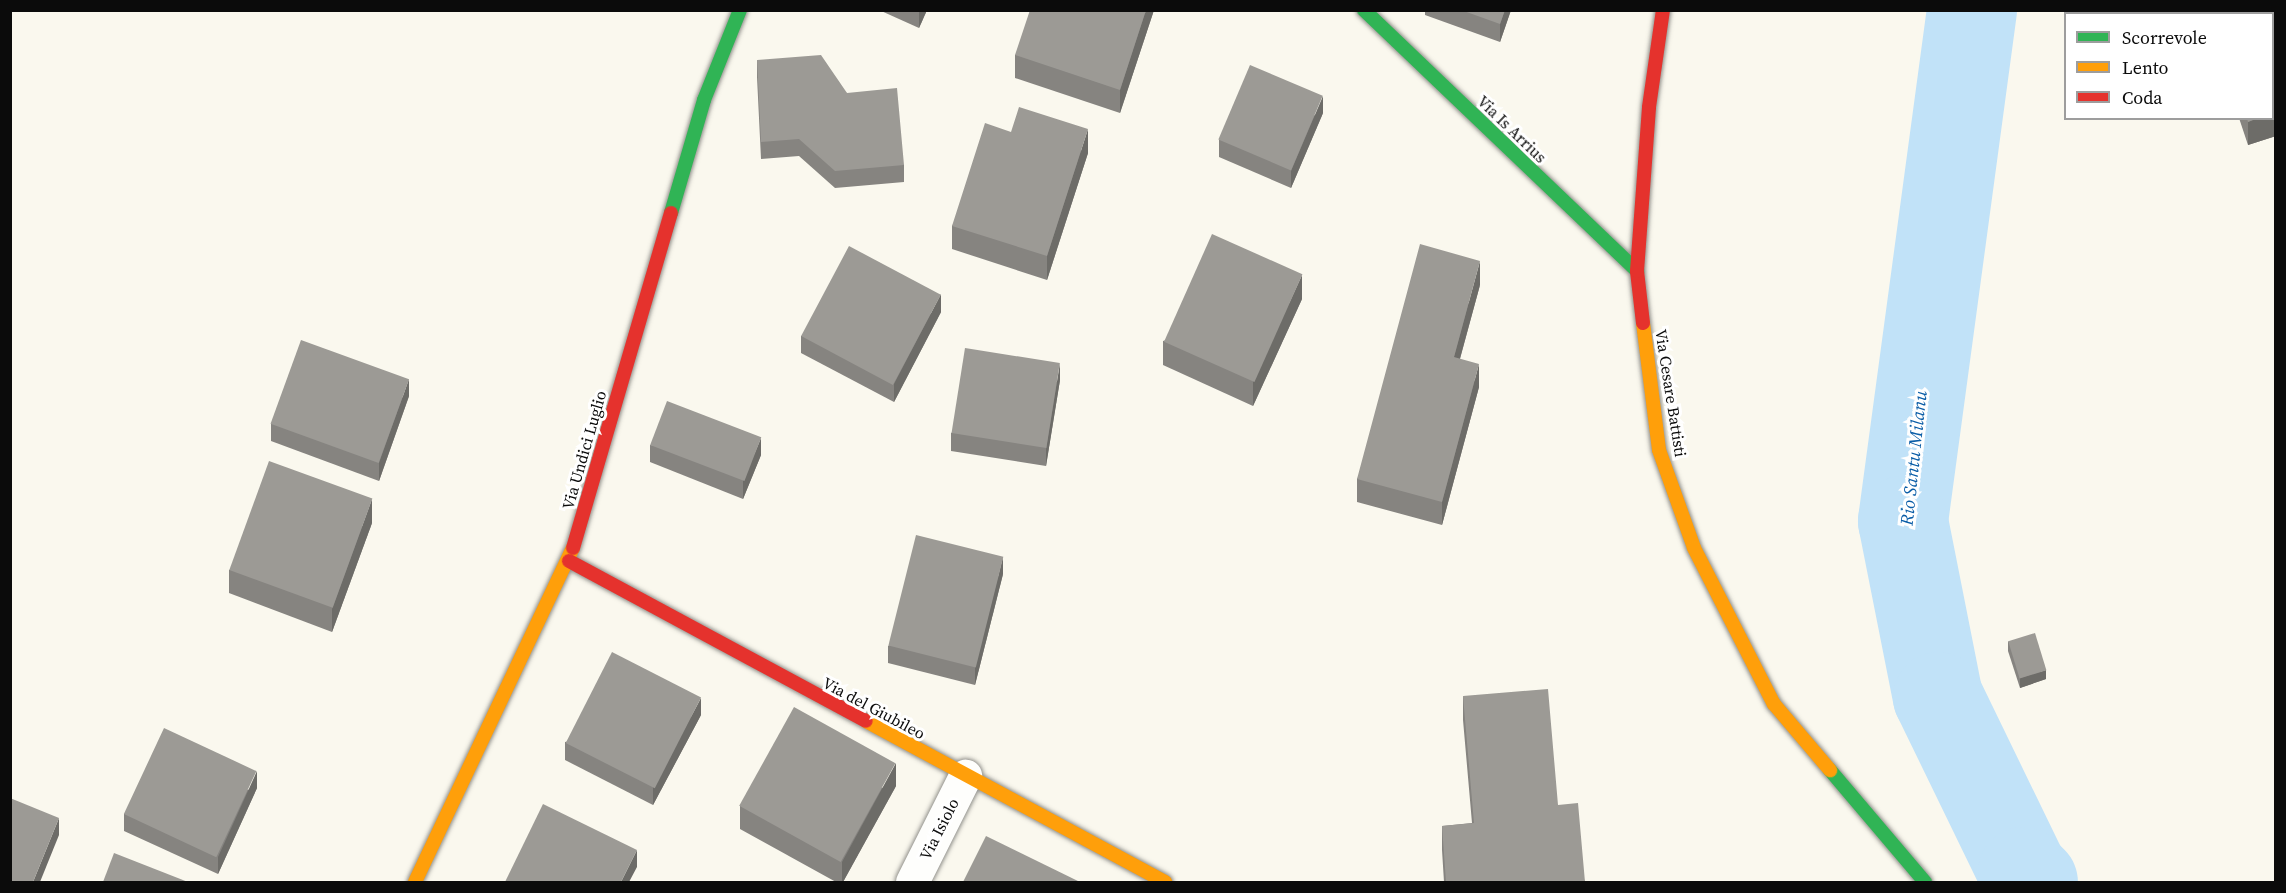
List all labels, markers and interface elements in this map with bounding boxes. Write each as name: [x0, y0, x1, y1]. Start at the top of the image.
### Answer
legend: [2064, 12, 2274, 120]
text: Scorrevole: [2122, 25, 2207, 50]
text: Lento: [2122, 55, 2168, 80]
text: Coda: [2122, 85, 2162, 110]
street label: Via Is Arrius: [1474, 91, 1550, 167]
street label: Via Cesare Battisti: [1651, 328, 1691, 458]
street label: Via Undici Luglio: [558, 388, 610, 512]
water label: Rio Santu Milanu: [1896, 389, 1932, 527]
street label: Via del Giubileo: [820, 673, 928, 743]
street label: Via Isiolo: [915, 795, 963, 863]

